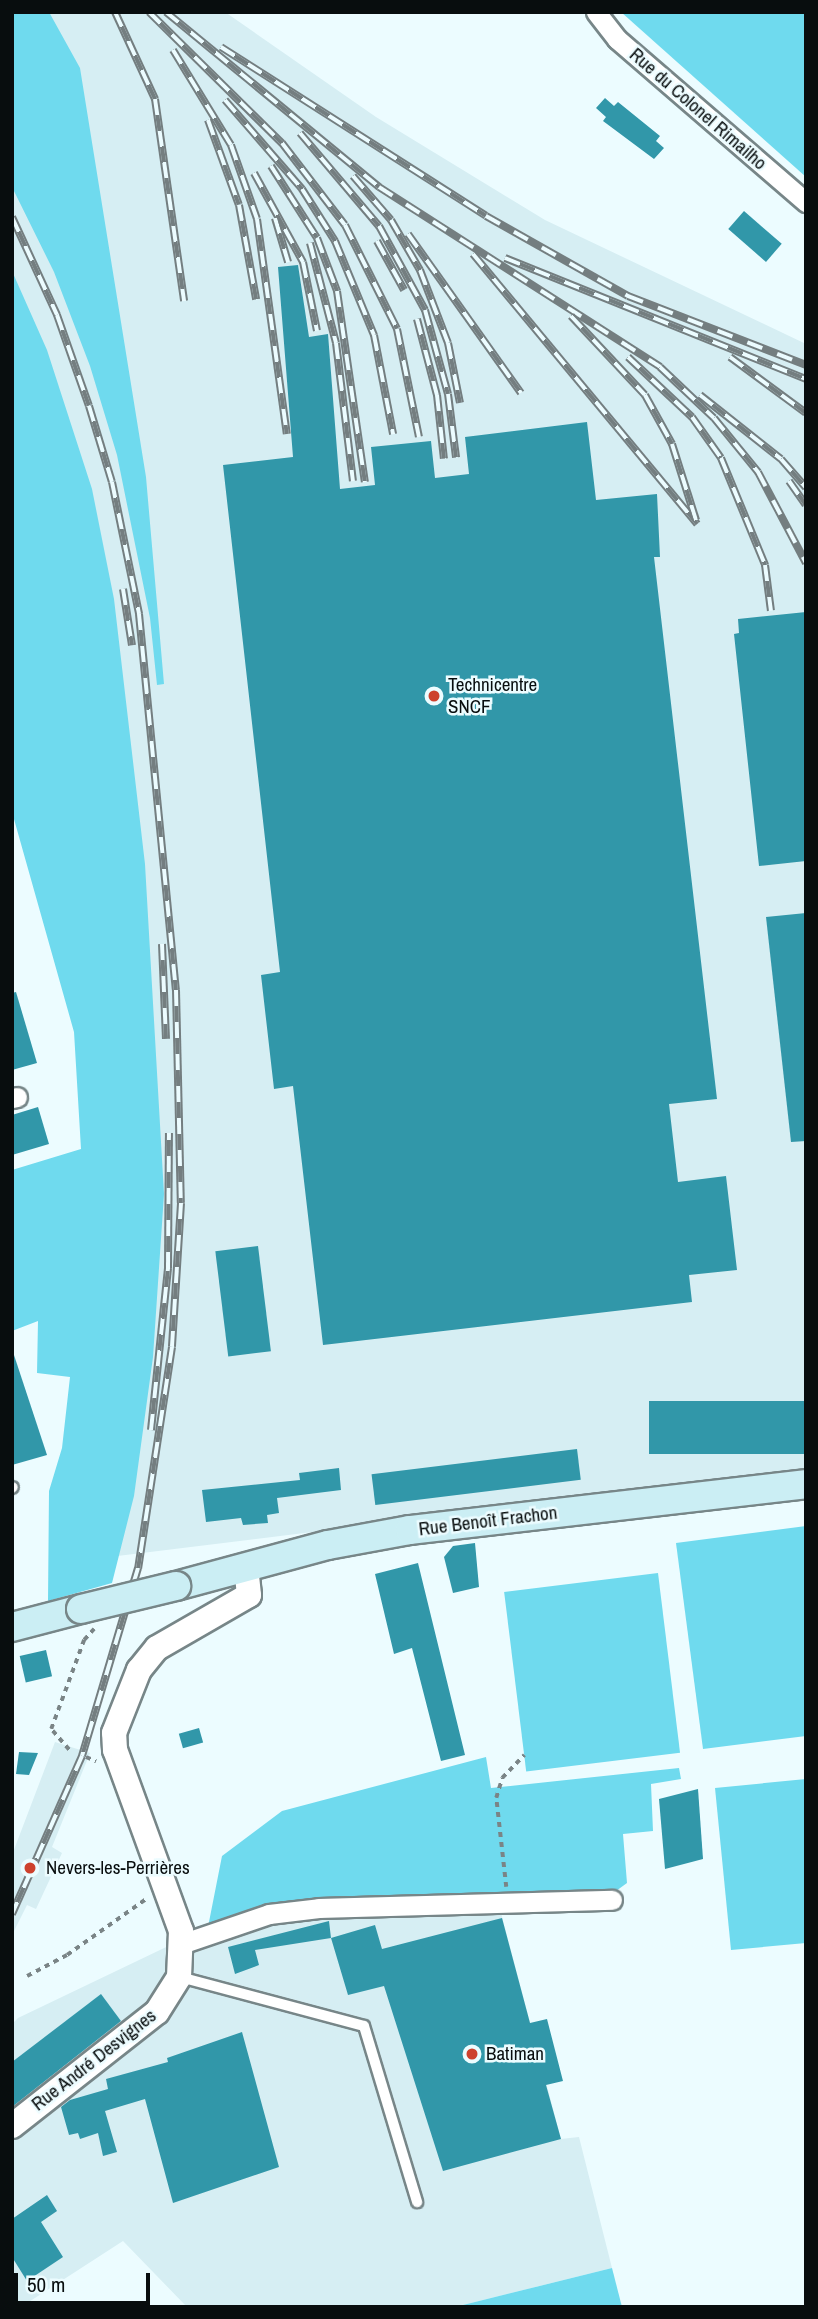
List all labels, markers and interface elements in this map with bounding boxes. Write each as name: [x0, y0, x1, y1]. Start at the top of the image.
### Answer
street label: Rue du Colonel Rimailho: [625, 43, 771, 175]
place label: Technicentre SNCF: [448, 674, 537, 718]
marker: Technicentre SNCF: [426, 688, 442, 704]
street label: Rue Benoît Frachon: [417, 1501, 559, 1541]
place label: Nevers-les-Perrières: [46, 1857, 190, 1879]
marker: Nevers-les-Perrières: [20, 1858, 40, 1878]
street label: Rue André Desvignes: [27, 2004, 161, 2116]
place label: Batiman: [486, 2043, 544, 2065]
marker: Batiman: [464, 2046, 480, 2062]
scale bar: [18, 2260, 154, 2304]
text: 50 m: [27, 2270, 65, 2299]

